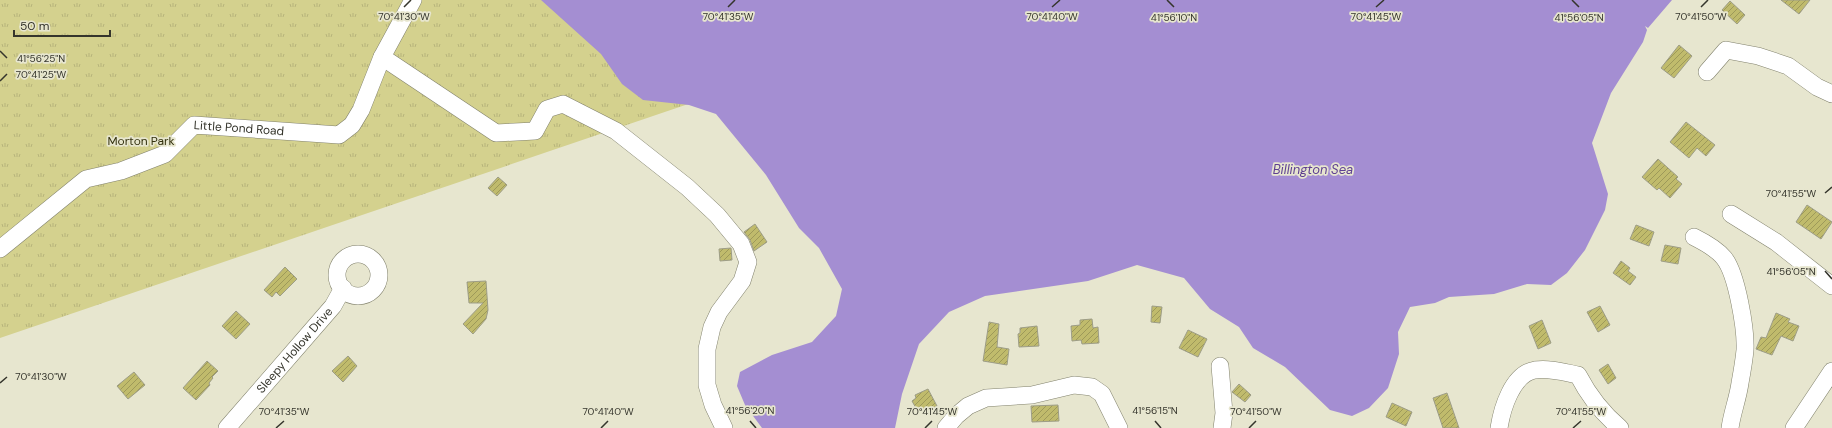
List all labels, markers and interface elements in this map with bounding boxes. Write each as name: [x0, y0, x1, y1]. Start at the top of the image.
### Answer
text: 70°41'30"W: [378, 10, 430, 23]
text: 70°41'35"W: [703, 10, 754, 23]
text: 70°41'40"W: [1026, 10, 1078, 23]
text: 70°41'45"W: [1351, 10, 1401, 23]
text: 70°41'50"W: [1675, 10, 1727, 23]
text: 41°56'10"N: [1151, 11, 1197, 24]
text: 41°56'05"N: [1554, 11, 1604, 24]
scale bar: [14, 12, 110, 38]
text: 50 m: [20, 18, 49, 34]
text: 41°56'25"N: [17, 52, 65, 65]
text: 70°41'25"W: [16, 68, 67, 81]
street label: Little Pond Road: [193, 117, 285, 139]
park label: Morton Park: [107, 133, 175, 149]
water label: Billington Sea: [1273, 161, 1353, 178]
text: 70°41'55"W: [1766, 187, 1817, 200]
text: 41°56'05"N: [1766, 265, 1816, 278]
street label: Sleepy Hollow Drive: [253, 304, 336, 397]
text: 70°41'30"W: [15, 370, 67, 383]
text: 41°56'20"N: [726, 404, 775, 417]
text: 41°56'15"N: [1132, 404, 1178, 417]
text: 70°41'35"W: [259, 405, 310, 418]
text: 70°41'40"W: [582, 405, 634, 418]
text: 70°41'45"W: [907, 405, 957, 418]
text: 70°41'50"W: [1230, 405, 1282, 418]
text: 70°41'55"W: [1556, 405, 1607, 418]

